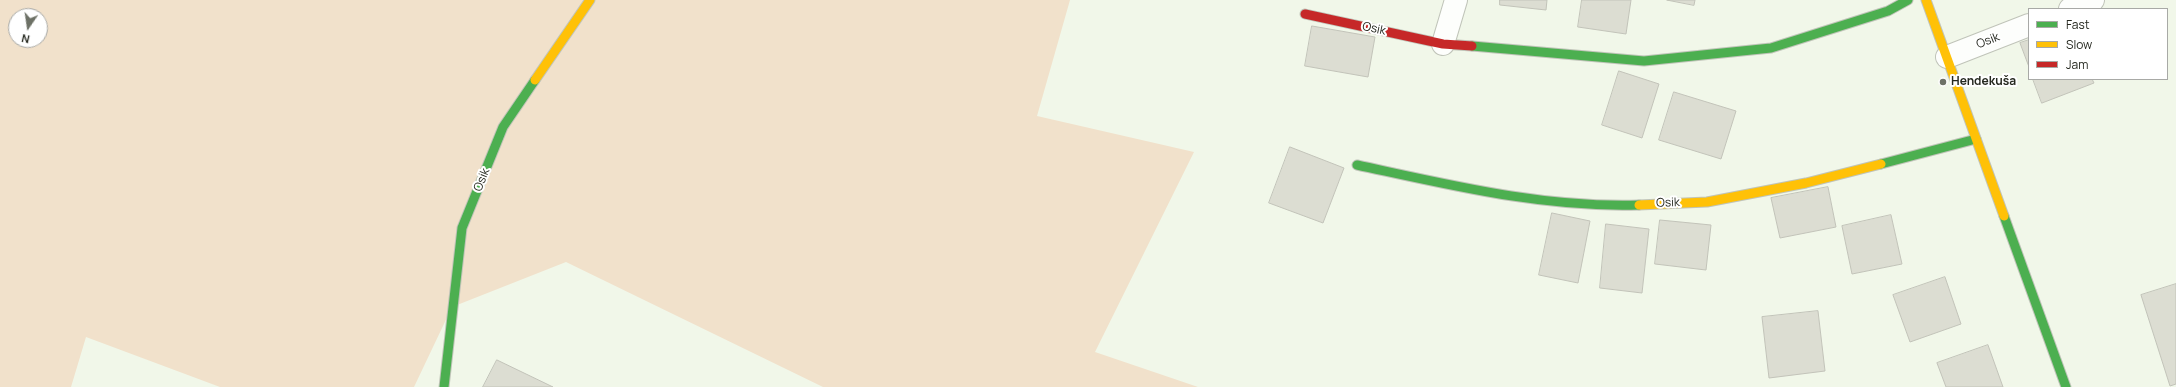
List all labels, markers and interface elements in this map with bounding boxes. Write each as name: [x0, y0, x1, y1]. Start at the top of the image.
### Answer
north arrow: [8, 8, 48, 48]
legend: [2028, 8, 2168, 80]
text: Fast: [2066, 16, 2090, 33]
street label: Osik: [1361, 19, 1387, 39]
street label: Osik: [1974, 30, 2002, 52]
text: N: [20, 31, 31, 47]
text: Slow: [2066, 36, 2092, 53]
text: Jam: [2066, 56, 2088, 73]
place label: Hendekuša: [1951, 75, 2016, 89]
marker: Hendekuša: [1938, 77, 1948, 87]
street label: Osik: [471, 166, 493, 194]
street label: Osik: [1656, 195, 1680, 211]

